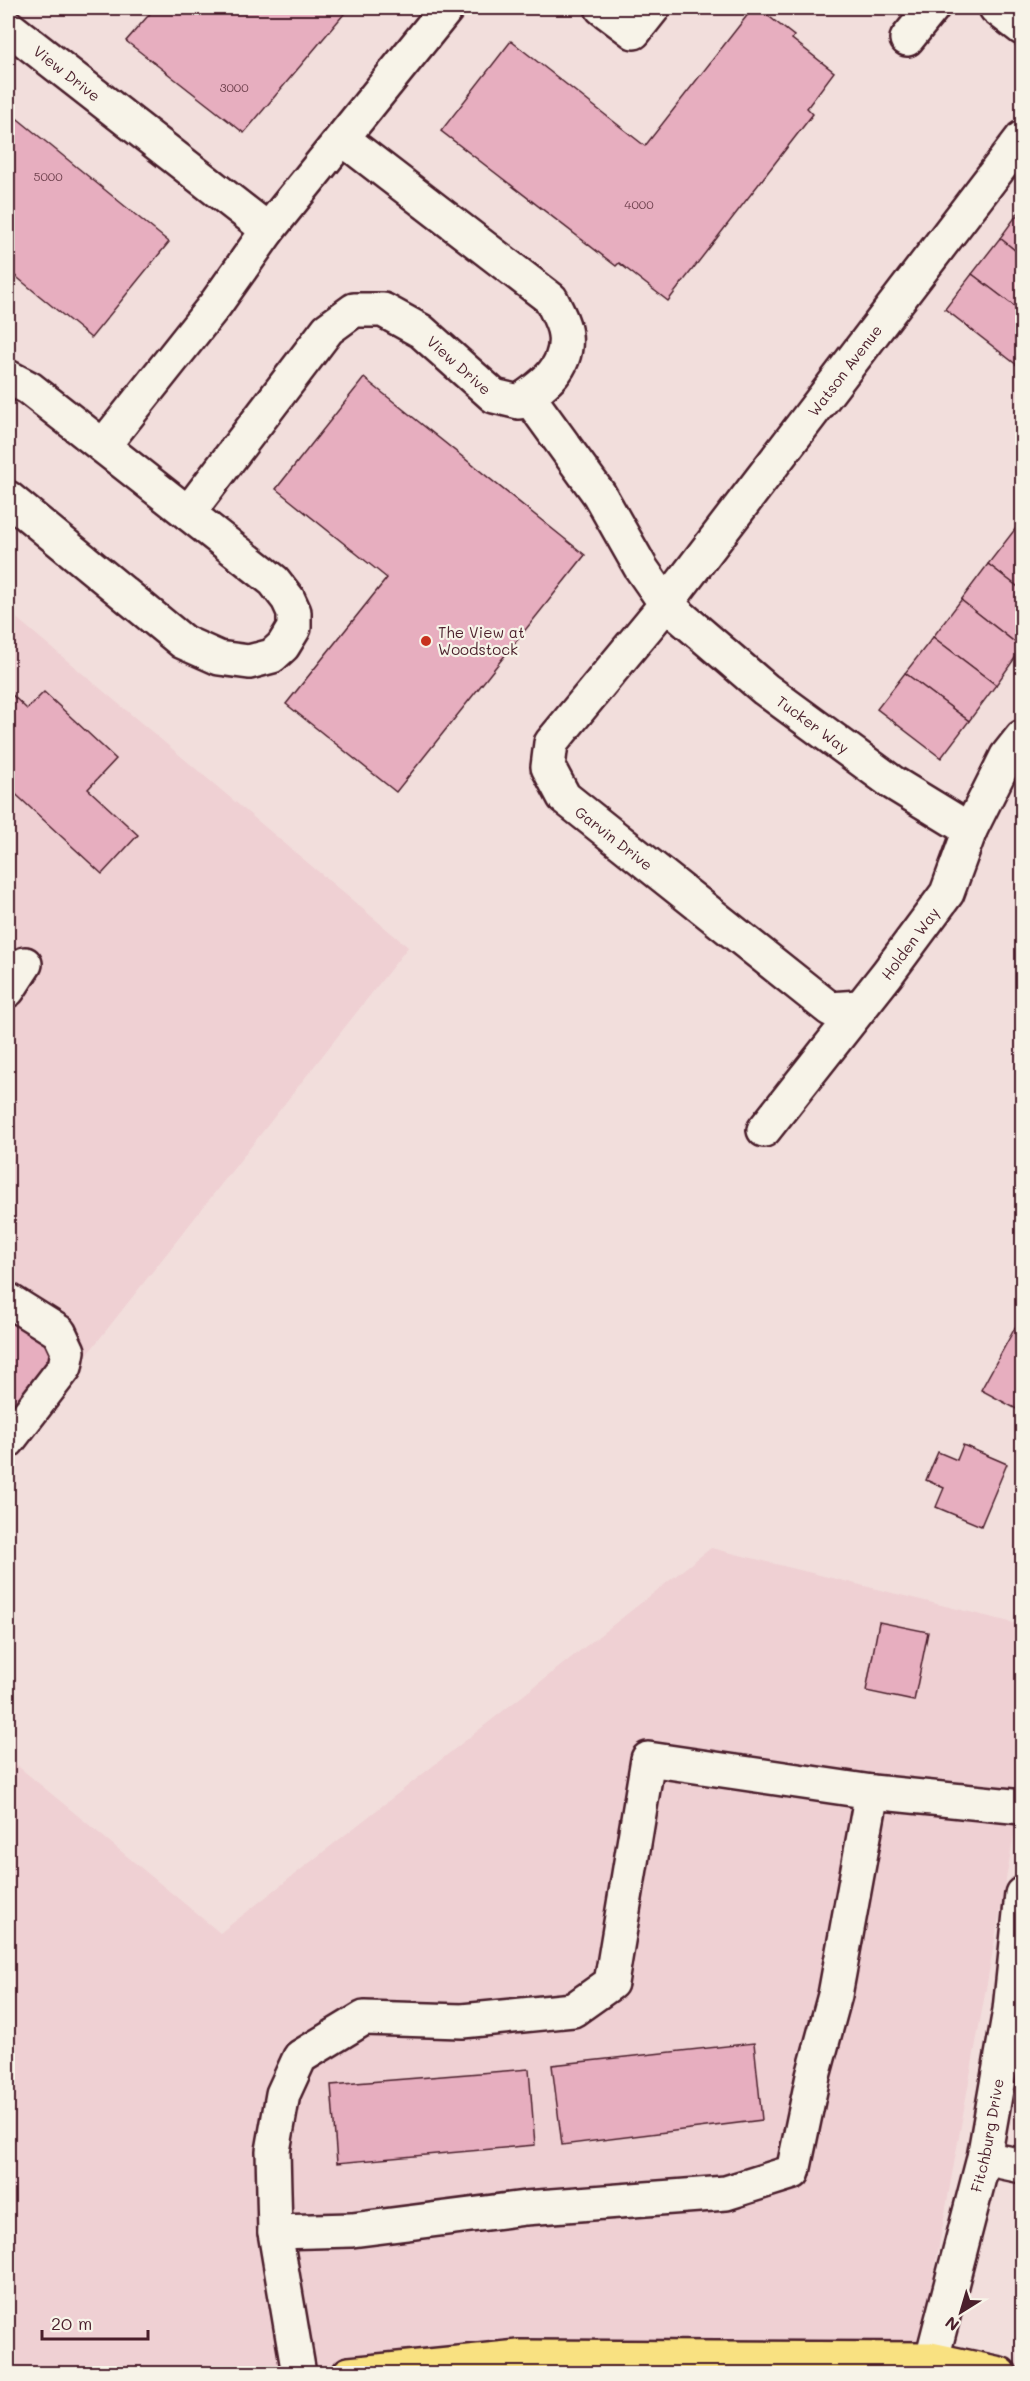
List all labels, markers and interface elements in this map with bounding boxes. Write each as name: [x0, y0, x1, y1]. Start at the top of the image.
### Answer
street label: View Drive: [30, 41, 105, 106]
house number: 3000: [219, 79, 249, 95]
house number: 5000: [33, 168, 63, 184]
house number: 4000: [624, 196, 654, 212]
street label: Watson Avenue: [803, 320, 886, 420]
street label: View Drive: [423, 331, 496, 399]
place label: The View at Woodstock: [438, 622, 525, 659]
marker: The View at Woodstock: [419, 634, 433, 648]
street label: Tucker Way: [773, 691, 853, 758]
street label: Garvin Drive: [571, 801, 657, 875]
street label: Holden Way: [876, 903, 943, 984]
street label: Fitchburg Drive: [966, 2077, 1008, 2194]
north arrow: [931, 2282, 991, 2342]
scale bar: [42, 2303, 148, 2341]
text: 20 m: [51, 2311, 92, 2335]
text: N: [940, 2312, 963, 2336]

